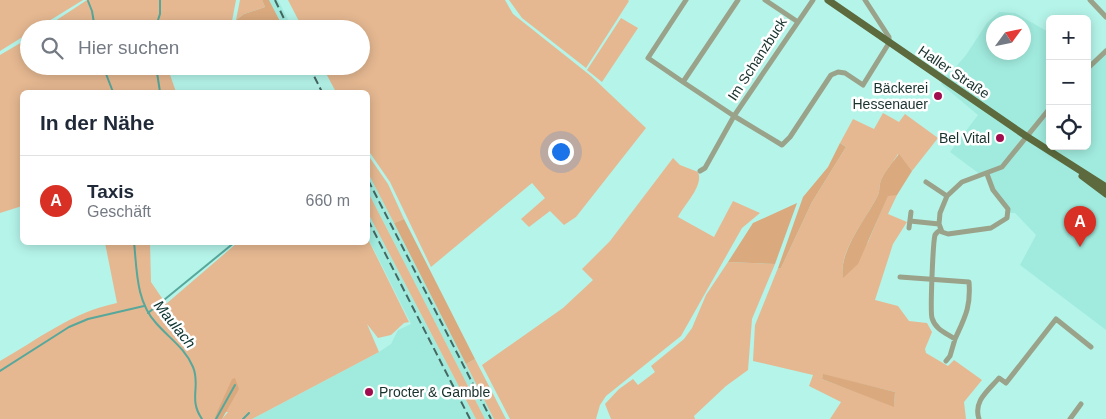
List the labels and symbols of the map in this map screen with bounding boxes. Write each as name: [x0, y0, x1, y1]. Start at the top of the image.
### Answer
street label: Im Schanzbuck: [724, 14, 790, 103]
north arrow: [986, 15, 1031, 60]
street label: Haller Straße: [915, 42, 993, 102]
place label: Bäckerei Hessenauer: [853, 80, 928, 112]
marker: Bäckerei Hessenauer: [932, 90, 944, 102]
place label: Bel Vital: [939, 130, 990, 146]
marker: Bel Vital: [994, 132, 1006, 144]
your location: [548, 139, 574, 165]
pin: A: [1064, 206, 1096, 247]
water label: Maulach: [151, 297, 199, 351]
place label: Procter & Gamble: [379, 384, 490, 400]
marker: Procter & Gamble: [363, 386, 375, 398]

